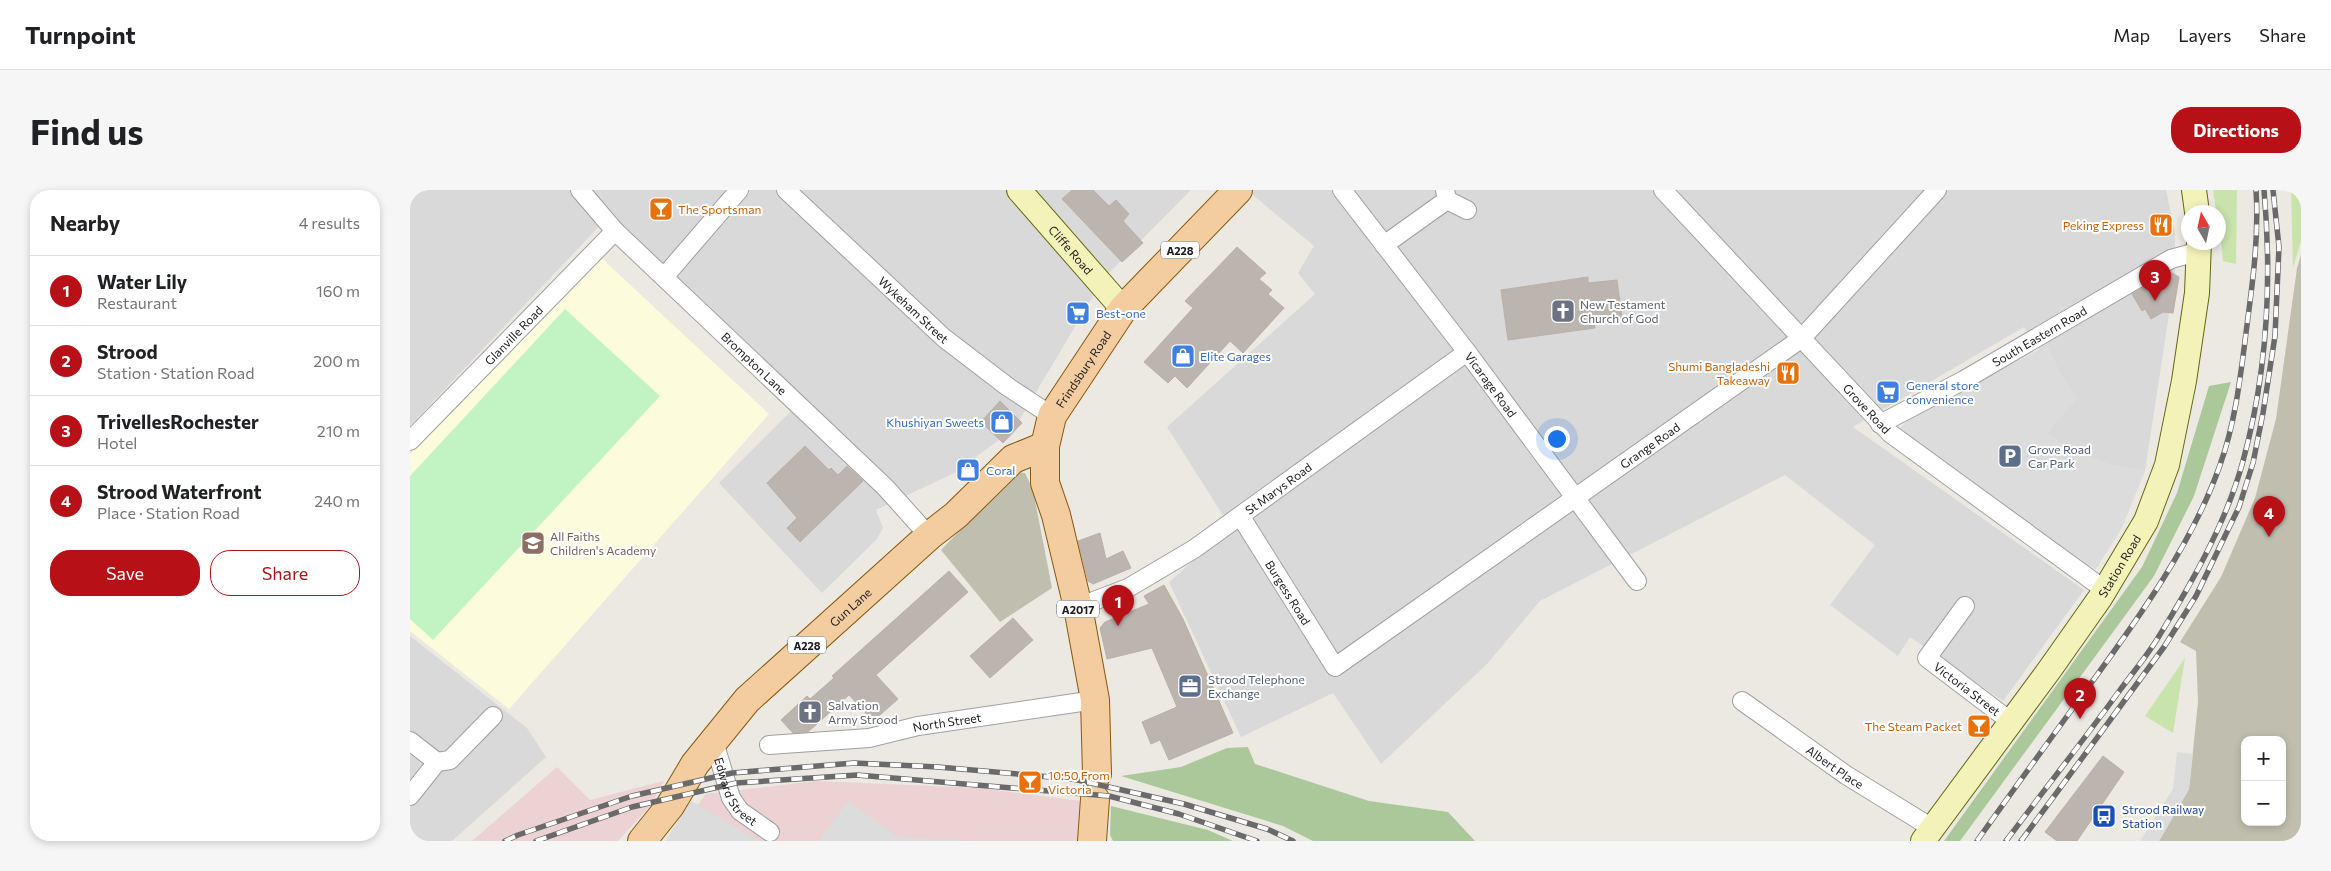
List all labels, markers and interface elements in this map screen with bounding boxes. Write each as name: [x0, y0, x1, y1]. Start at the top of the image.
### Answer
text: Turnpoint: [25, 20, 136, 49]
text: Map: [2113, 24, 2150, 46]
text: Layers: [2178, 24, 2231, 46]
text: Share: [2259, 24, 2306, 46]
button: Directions: [2171, 107, 2301, 153]
text: Find us: [30, 109, 144, 152]
bar icon: The Sportsman: [648, 196, 674, 222]
place label: The Sportsman: [678, 202, 761, 216]
north arrow: [2181, 205, 2226, 250]
text: Nearby: [50, 210, 120, 235]
restaurant icon: Peking Express: [2148, 212, 2174, 238]
text: 4 results: [299, 213, 360, 232]
place label: Peking Express: [2063, 218, 2144, 232]
street label: Cliffe Road: [1046, 222, 1096, 277]
road number: A228: [1161, 242, 1199, 258]
pin: 3: [2139, 260, 2171, 301]
text: Water Lily: [97, 270, 187, 293]
street label: Wykeham Street: [876, 274, 951, 346]
text: 1: [62, 281, 70, 300]
text: 160 m: [316, 281, 360, 300]
text: Restaurant: [97, 293, 177, 312]
place label: New Testament Church of God: [1580, 297, 1666, 325]
church icon: New Testament Church of God: [1550, 298, 1576, 324]
supermarket icon: Best-one: [1065, 300, 1091, 326]
street label: Glanville Road: [481, 303, 545, 368]
street label: South Eastern Road: [1989, 303, 2089, 369]
place label: Best-one: [1096, 306, 1146, 320]
street label: Frindsbury Road: [1053, 328, 1114, 410]
street label: Brompton Lane: [719, 329, 790, 397]
text: Strood: [97, 340, 158, 363]
shop icon: Elite Garages: [1170, 343, 1196, 369]
place label: Elite Garages: [1200, 349, 1271, 363]
street label: Vicarage Road: [1462, 349, 1520, 420]
text: 2: [61, 351, 71, 370]
text: 200 m: [313, 351, 360, 370]
place label: Shumi Bangladeshi Takeaway: [1668, 359, 1770, 387]
restaurant icon: Shumi Bangladeshi Takeaway: [1775, 360, 1801, 386]
text: Station · Station Road: [97, 363, 254, 382]
place label: General store convenience: [1906, 378, 1979, 406]
supermarket icon: General store convenience: [1875, 379, 1901, 405]
street label: Grove Road: [1841, 381, 1894, 436]
shop icon: Khushiyan Sweets: [989, 409, 1015, 435]
text: TrivellesRochester: [97, 410, 259, 433]
place label: Khushiyan Sweets: [886, 415, 984, 429]
street label: Grange Road: [1617, 419, 1682, 471]
text: 3: [61, 421, 71, 440]
text: 210 m: [317, 421, 360, 440]
your location: [1544, 426, 1570, 452]
text: Hotel: [97, 433, 137, 452]
place label: Grove Road Car Park: [2028, 442, 2091, 470]
parking icon: Grove Road Car Park: [1997, 443, 2023, 469]
shop icon: Coral: [955, 457, 981, 483]
street label: St Marys Road: [1242, 460, 1314, 517]
place label: Coral: [986, 463, 1015, 477]
text: Strood Waterfront: [97, 480, 262, 503]
text: 4: [61, 491, 71, 510]
text: 240 m: [314, 491, 360, 510]
pin: 4: [2253, 496, 2285, 537]
text: Place · Station Road: [97, 503, 240, 522]
place label: All Faiths Children's Academy: [550, 529, 656, 557]
school or university icon: All Faiths Children's Academy: [520, 530, 546, 556]
street label: Station Road: [2095, 532, 2143, 600]
button: Save: [50, 550, 200, 596]
button: Share: [210, 550, 360, 596]
street label: Burgess Road: [1263, 558, 1314, 627]
street label: Gun Lane: [826, 585, 874, 629]
pin: 1: [1102, 585, 1134, 626]
road number: A2017: [1057, 600, 1099, 618]
road number: A228: [788, 636, 826, 654]
street label: Victoria Street: [1931, 659, 2003, 718]
place label: Strood Telephone Exchange: [1208, 672, 1305, 700]
office icon: Strood Telephone Exchange: [1177, 673, 1203, 699]
pin: 2: [2064, 678, 2096, 719]
place label: Salvation Army Strood: [828, 698, 898, 726]
church icon: Salvation Army Strood: [797, 699, 823, 725]
street label: North Street: [911, 710, 982, 734]
bar icon: The Steam Packet: [1966, 713, 1992, 739]
place label: The Steam Packet: [1865, 719, 1962, 733]
map controls: [2241, 736, 2286, 826]
button: +: [2241, 736, 2286, 781]
street label: Albert Place: [1804, 742, 1866, 791]
street label: Edward Street: [712, 755, 760, 828]
place label: 10:50 From Victoria: [1048, 768, 1110, 796]
bar icon: 10:50 From Victoria: [1017, 769, 1043, 795]
button: −: [2241, 781, 2286, 826]
place label: Strood Railway Station: [2122, 802, 2204, 830]
bus stop icon: Strood Railway Station: [2091, 803, 2117, 829]

